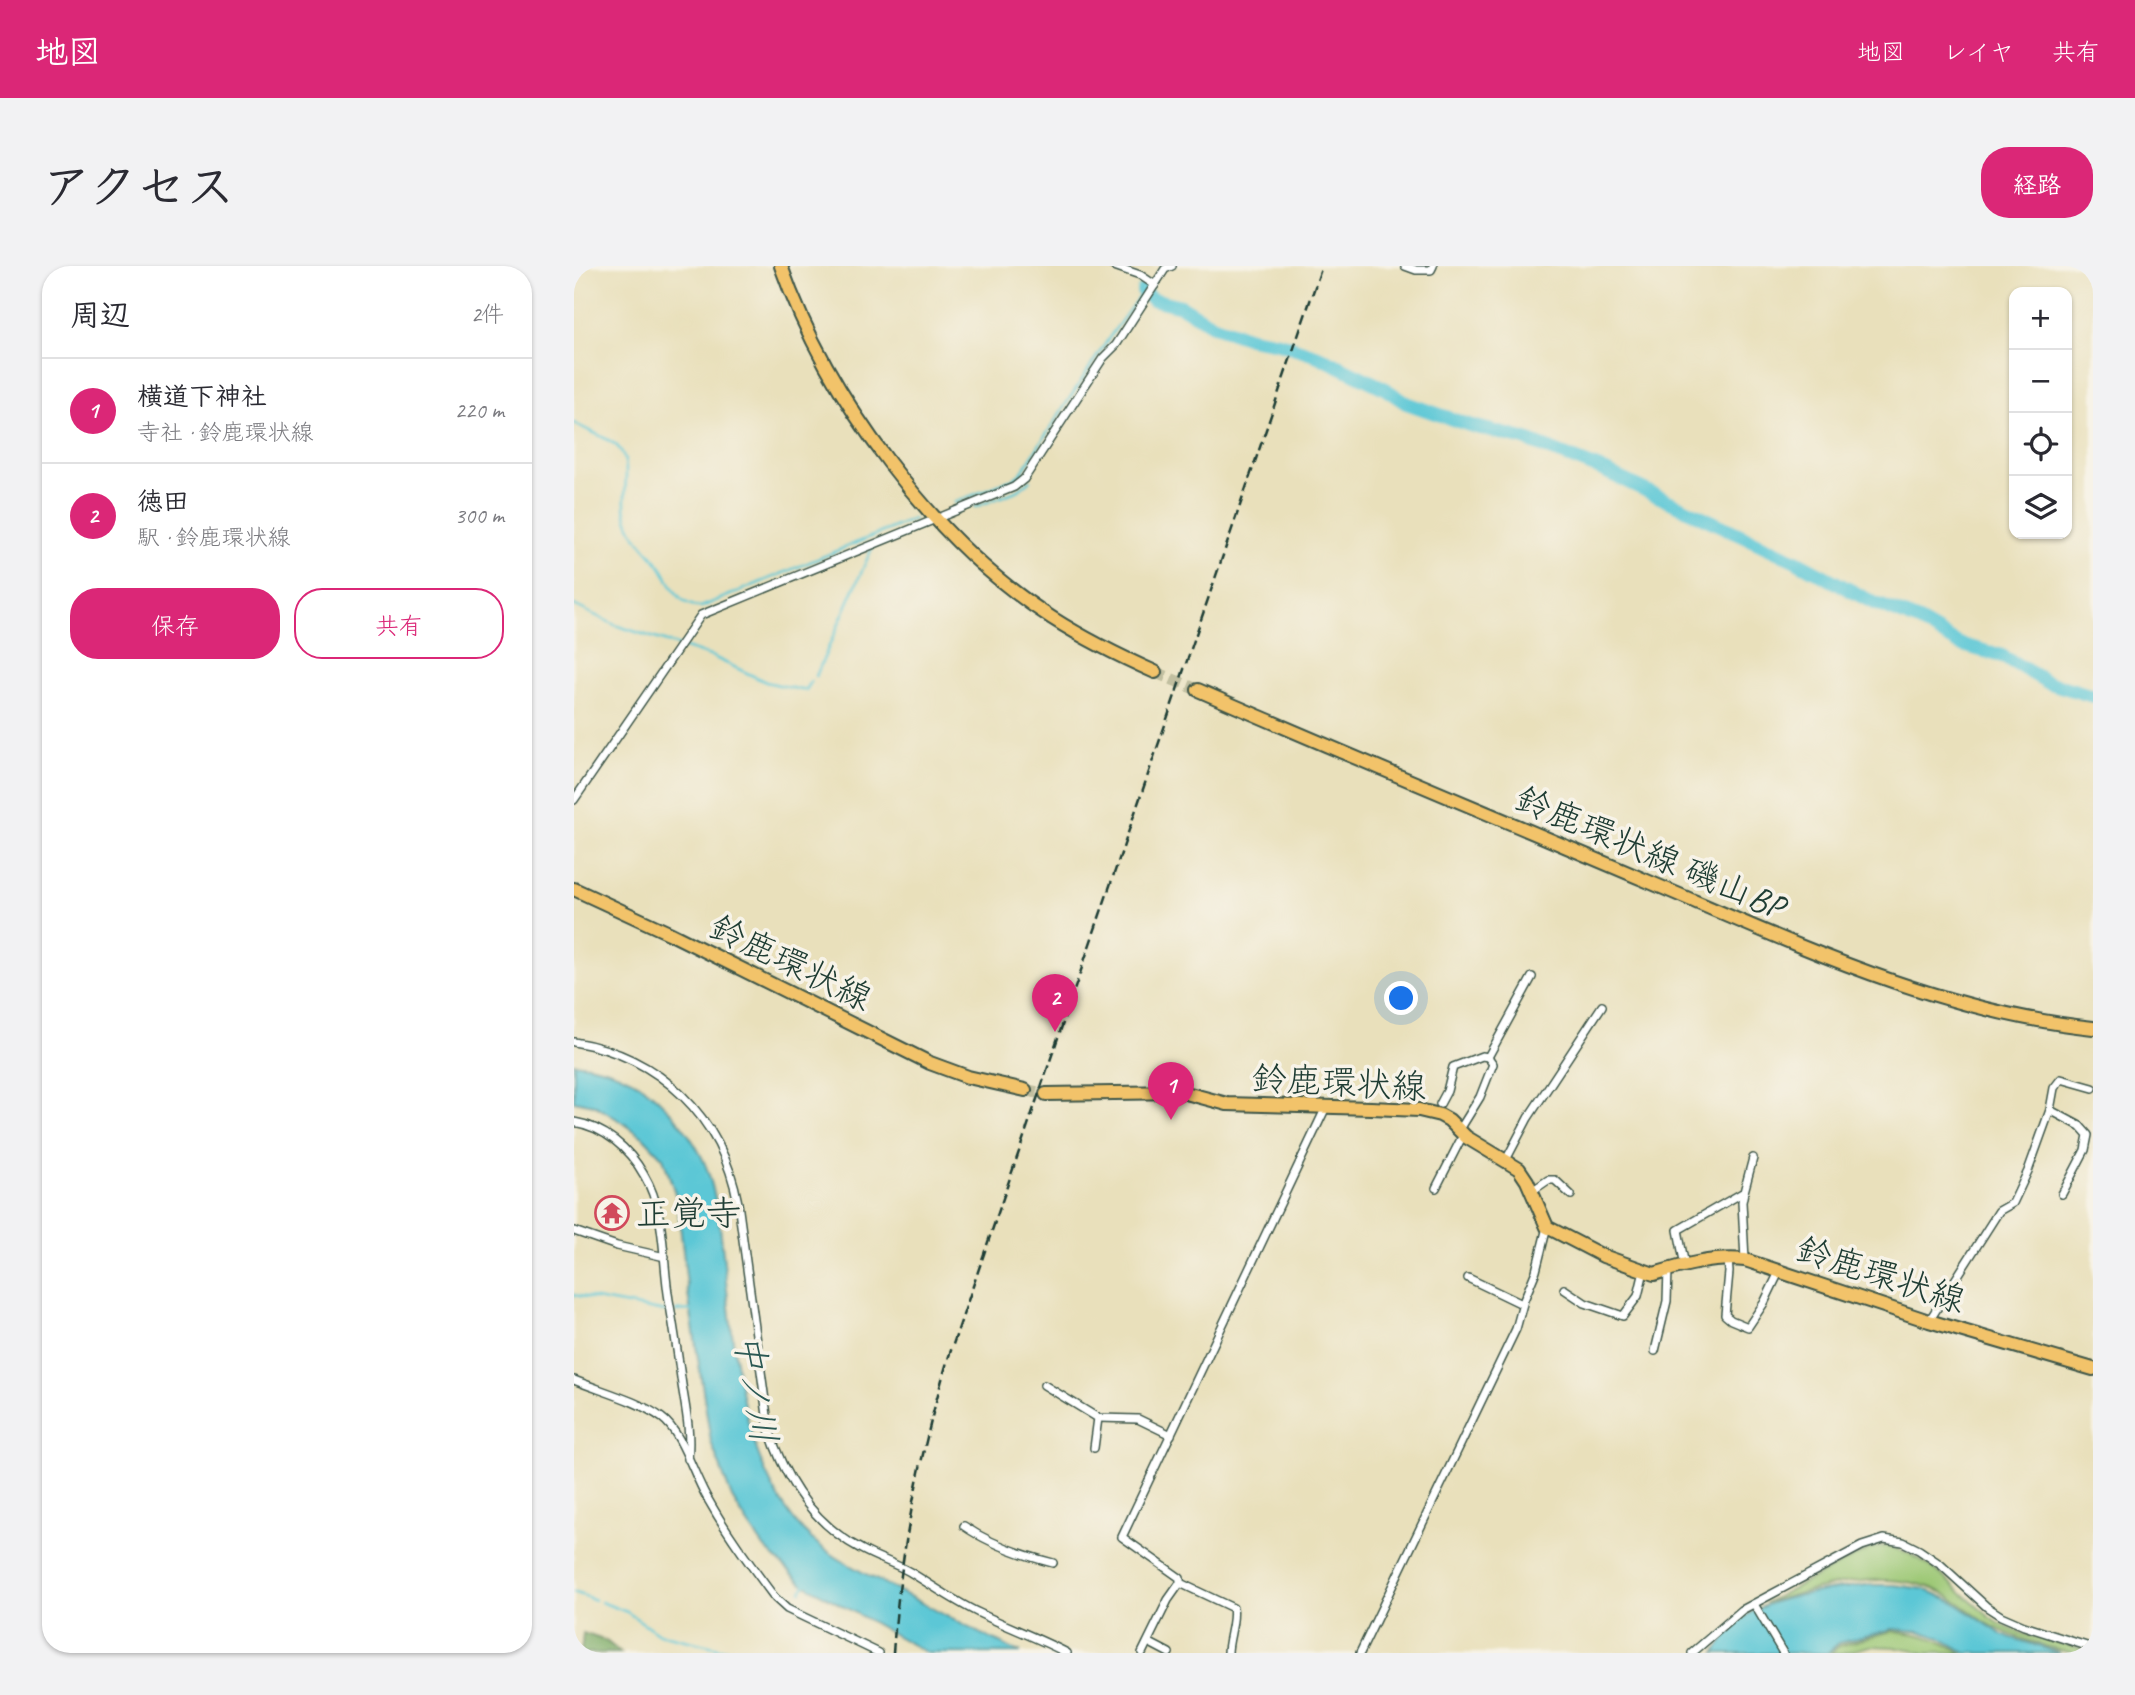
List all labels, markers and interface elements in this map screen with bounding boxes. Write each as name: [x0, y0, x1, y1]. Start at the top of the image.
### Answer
text: 地図: [35, 31, 101, 73]
text: 地図: [1857, 37, 1905, 67]
text: レイヤ: [1943, 37, 2014, 67]
text: 共有: [2052, 37, 2100, 67]
button: 経路: [1981, 147, 2093, 218]
text: アクセス: [42, 156, 235, 218]
map controls: [2009, 287, 2072, 539]
button: +: [2009, 287, 2072, 350]
text: 周辺: [70, 296, 130, 334]
text: 2件: [471, 300, 504, 329]
button: −: [2009, 350, 2072, 413]
text: 横道下神社: [137, 380, 267, 413]
text: 1: [88, 396, 98, 425]
text: 220 m: [455, 396, 504, 425]
button: locate: [2009, 413, 2072, 476]
text: 寺社 · 鈴鹿環状線: [137, 418, 313, 447]
button: layers: [2009, 476, 2072, 539]
text: 徳田: [137, 485, 189, 518]
text: 2: [88, 501, 98, 530]
text: 300 m: [455, 501, 504, 530]
text: 駅 · 鈴鹿環状線: [137, 523, 290, 552]
button: 保存: [70, 588, 280, 659]
button: 共有: [294, 588, 504, 659]
street label: 鈴鹿環状線 磯山BP: [1509, 776, 1795, 931]
street label: 鈴鹿環状線: [702, 904, 879, 1021]
pin: 2: [1032, 974, 1078, 1032]
your location: [1384, 981, 1418, 1015]
street label: 鈴鹿環状線: [1250, 1055, 1428, 1110]
pin: 1: [1148, 1062, 1194, 1120]
place label: 正覚寺: [636, 1191, 741, 1236]
temple icon: 正覚寺: [593, 1194, 631, 1232]
street label: 鈴鹿環状線: [1791, 1226, 1971, 1323]
water label: 中ノ川: [725, 1330, 788, 1447]

